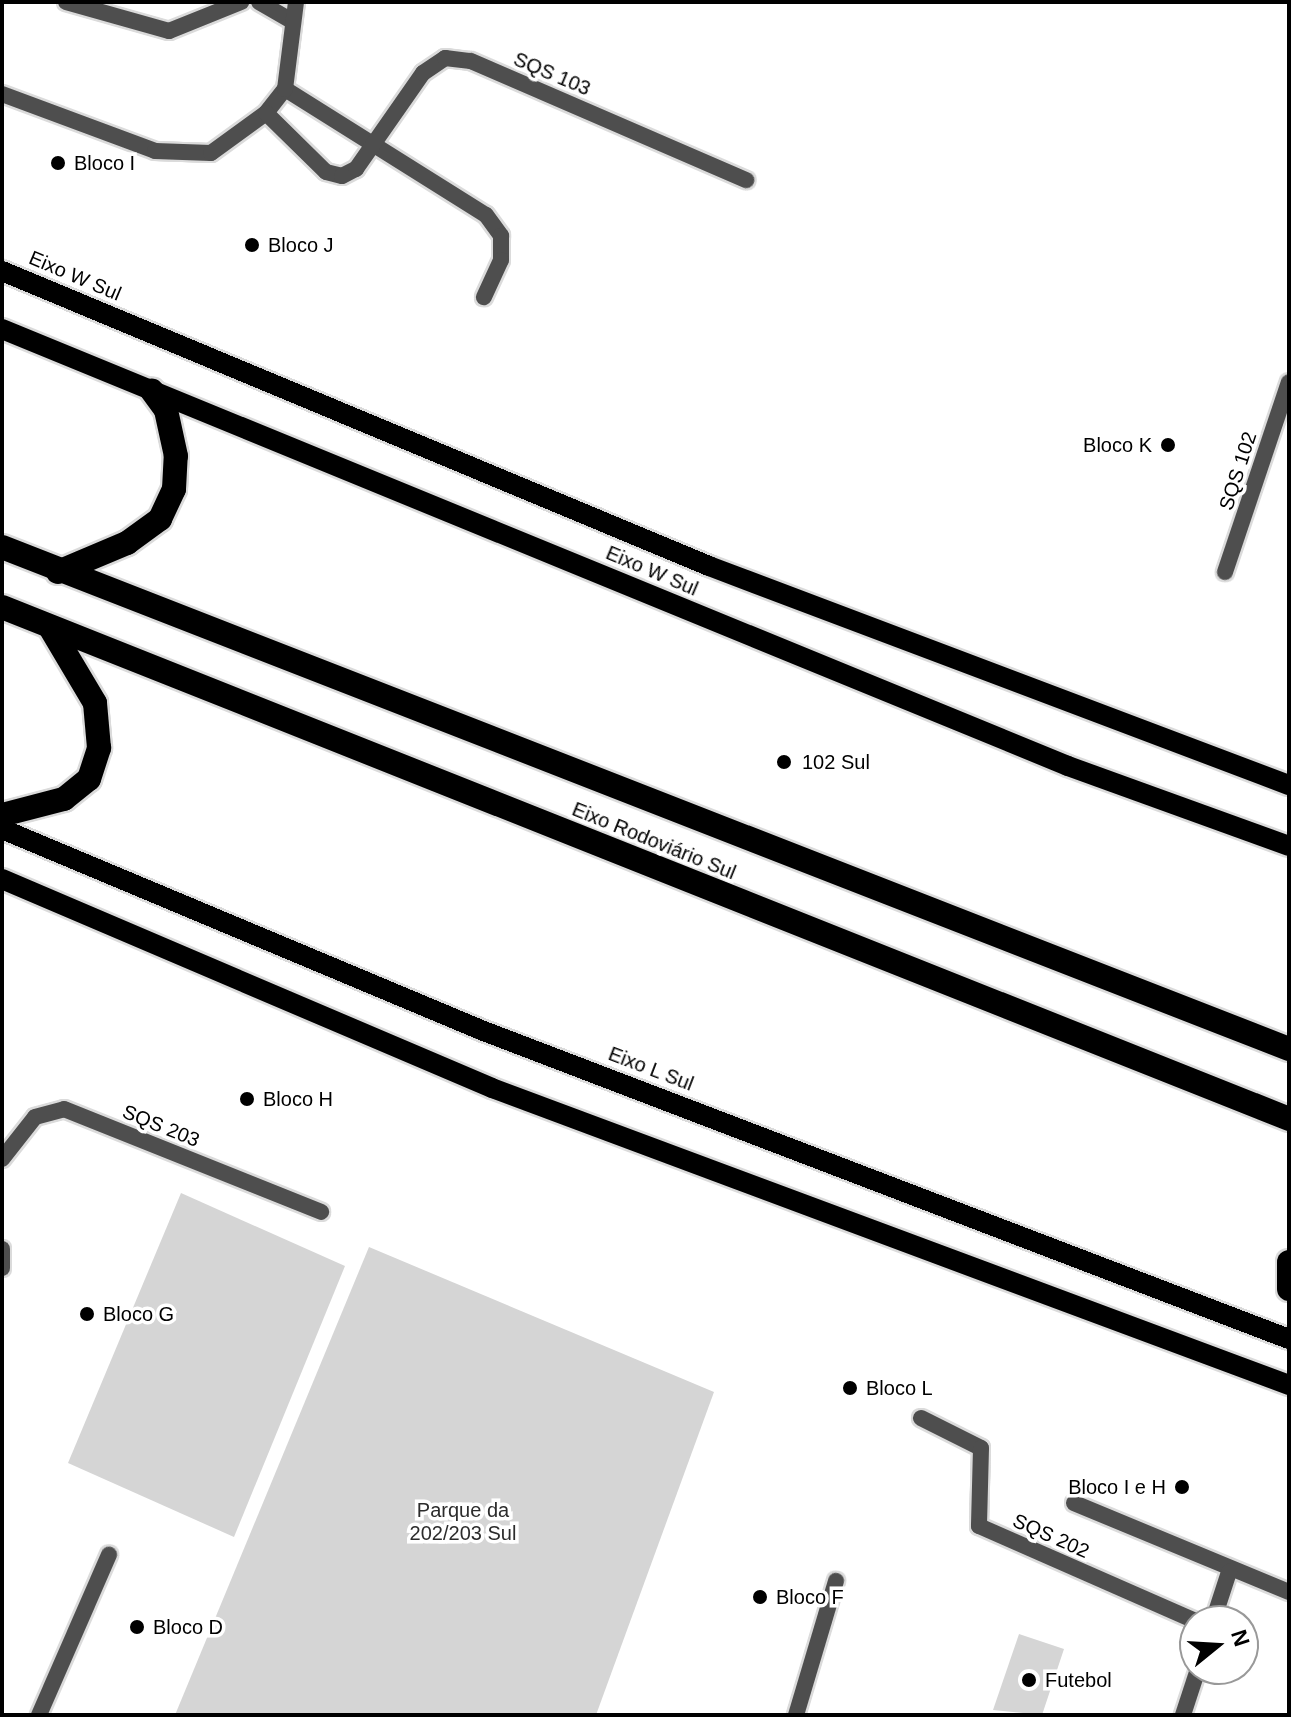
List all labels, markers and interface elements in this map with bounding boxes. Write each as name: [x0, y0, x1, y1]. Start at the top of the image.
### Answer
street label: SQS 103: [510, 47, 594, 101]
place label: Bloco I: [74, 151, 135, 175]
marker: Bloco I: [49, 154, 67, 172]
place label: Bloco J: [268, 233, 334, 257]
marker: Bloco J: [243, 236, 261, 254]
street label: Eixo W Sul: [25, 246, 125, 306]
street label: SQS 102: [1214, 429, 1262, 513]
place label: Bloco K: [1083, 433, 1152, 457]
marker: Bloco K: [1159, 436, 1177, 454]
street label: Eixo W Sul: [602, 541, 702, 601]
place label: 102 Sul: [802, 750, 870, 774]
marker: 102 Sul: [773, 751, 795, 773]
street label: Eixo Rodoviário Sul: [569, 797, 739, 885]
street label: Eixo L Sul: [605, 1042, 697, 1096]
place label: Bloco H: [263, 1087, 333, 1111]
marker: Bloco H: [238, 1090, 256, 1108]
street label: SQS 203: [119, 1100, 203, 1152]
place label: Bloco G: [103, 1302, 174, 1326]
marker: Bloco G: [78, 1305, 96, 1323]
place label: Bloco L: [866, 1376, 933, 1400]
marker: Bloco L: [841, 1379, 859, 1397]
place label: Bloco I e H: [1068, 1475, 1166, 1499]
marker: Bloco I e H: [1173, 1478, 1191, 1496]
park label: Parque da 202/203 Sul: [410, 1498, 516, 1545]
street label: SQS 202: [1009, 1509, 1093, 1563]
place label: Bloco F: [776, 1585, 844, 1609]
marker: Bloco F: [751, 1588, 769, 1606]
north arrow: [1179, 1605, 1259, 1685]
place label: Bloco D: [153, 1615, 223, 1639]
marker: Bloco D: [128, 1618, 146, 1636]
text: N: [1226, 1627, 1255, 1649]
place label: Futebol: [1045, 1668, 1112, 1692]
marker: Futebol: [1020, 1671, 1038, 1689]

